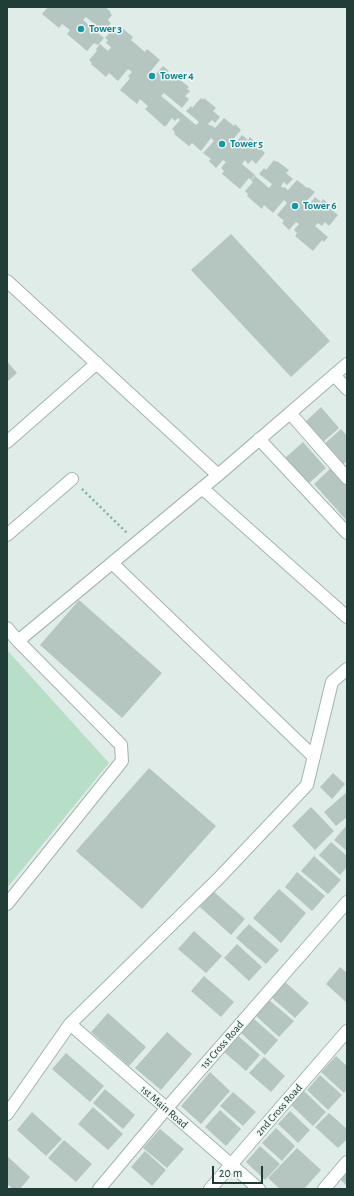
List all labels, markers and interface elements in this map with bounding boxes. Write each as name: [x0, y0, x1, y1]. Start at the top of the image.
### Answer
place label: Tower 3: [89, 22, 122, 36]
marker: Tower 3: [76, 24, 86, 34]
place label: Tower 4: [160, 69, 194, 83]
marker: Tower 4: [147, 71, 157, 81]
place label: Tower 5: [230, 137, 263, 151]
marker: Tower 5: [217, 139, 227, 149]
place label: Tower 6: [303, 199, 337, 213]
marker: Tower 6: [290, 201, 300, 211]
street label: 1st Cross Road: [198, 1018, 246, 1072]
street label: 2nd Cross Road: [253, 1081, 305, 1139]
street label: 1st Main Road: [137, 1083, 191, 1131]
scale bar: [214, 1158, 265, 1184]
text: 20 m: [219, 1167, 242, 1179]

